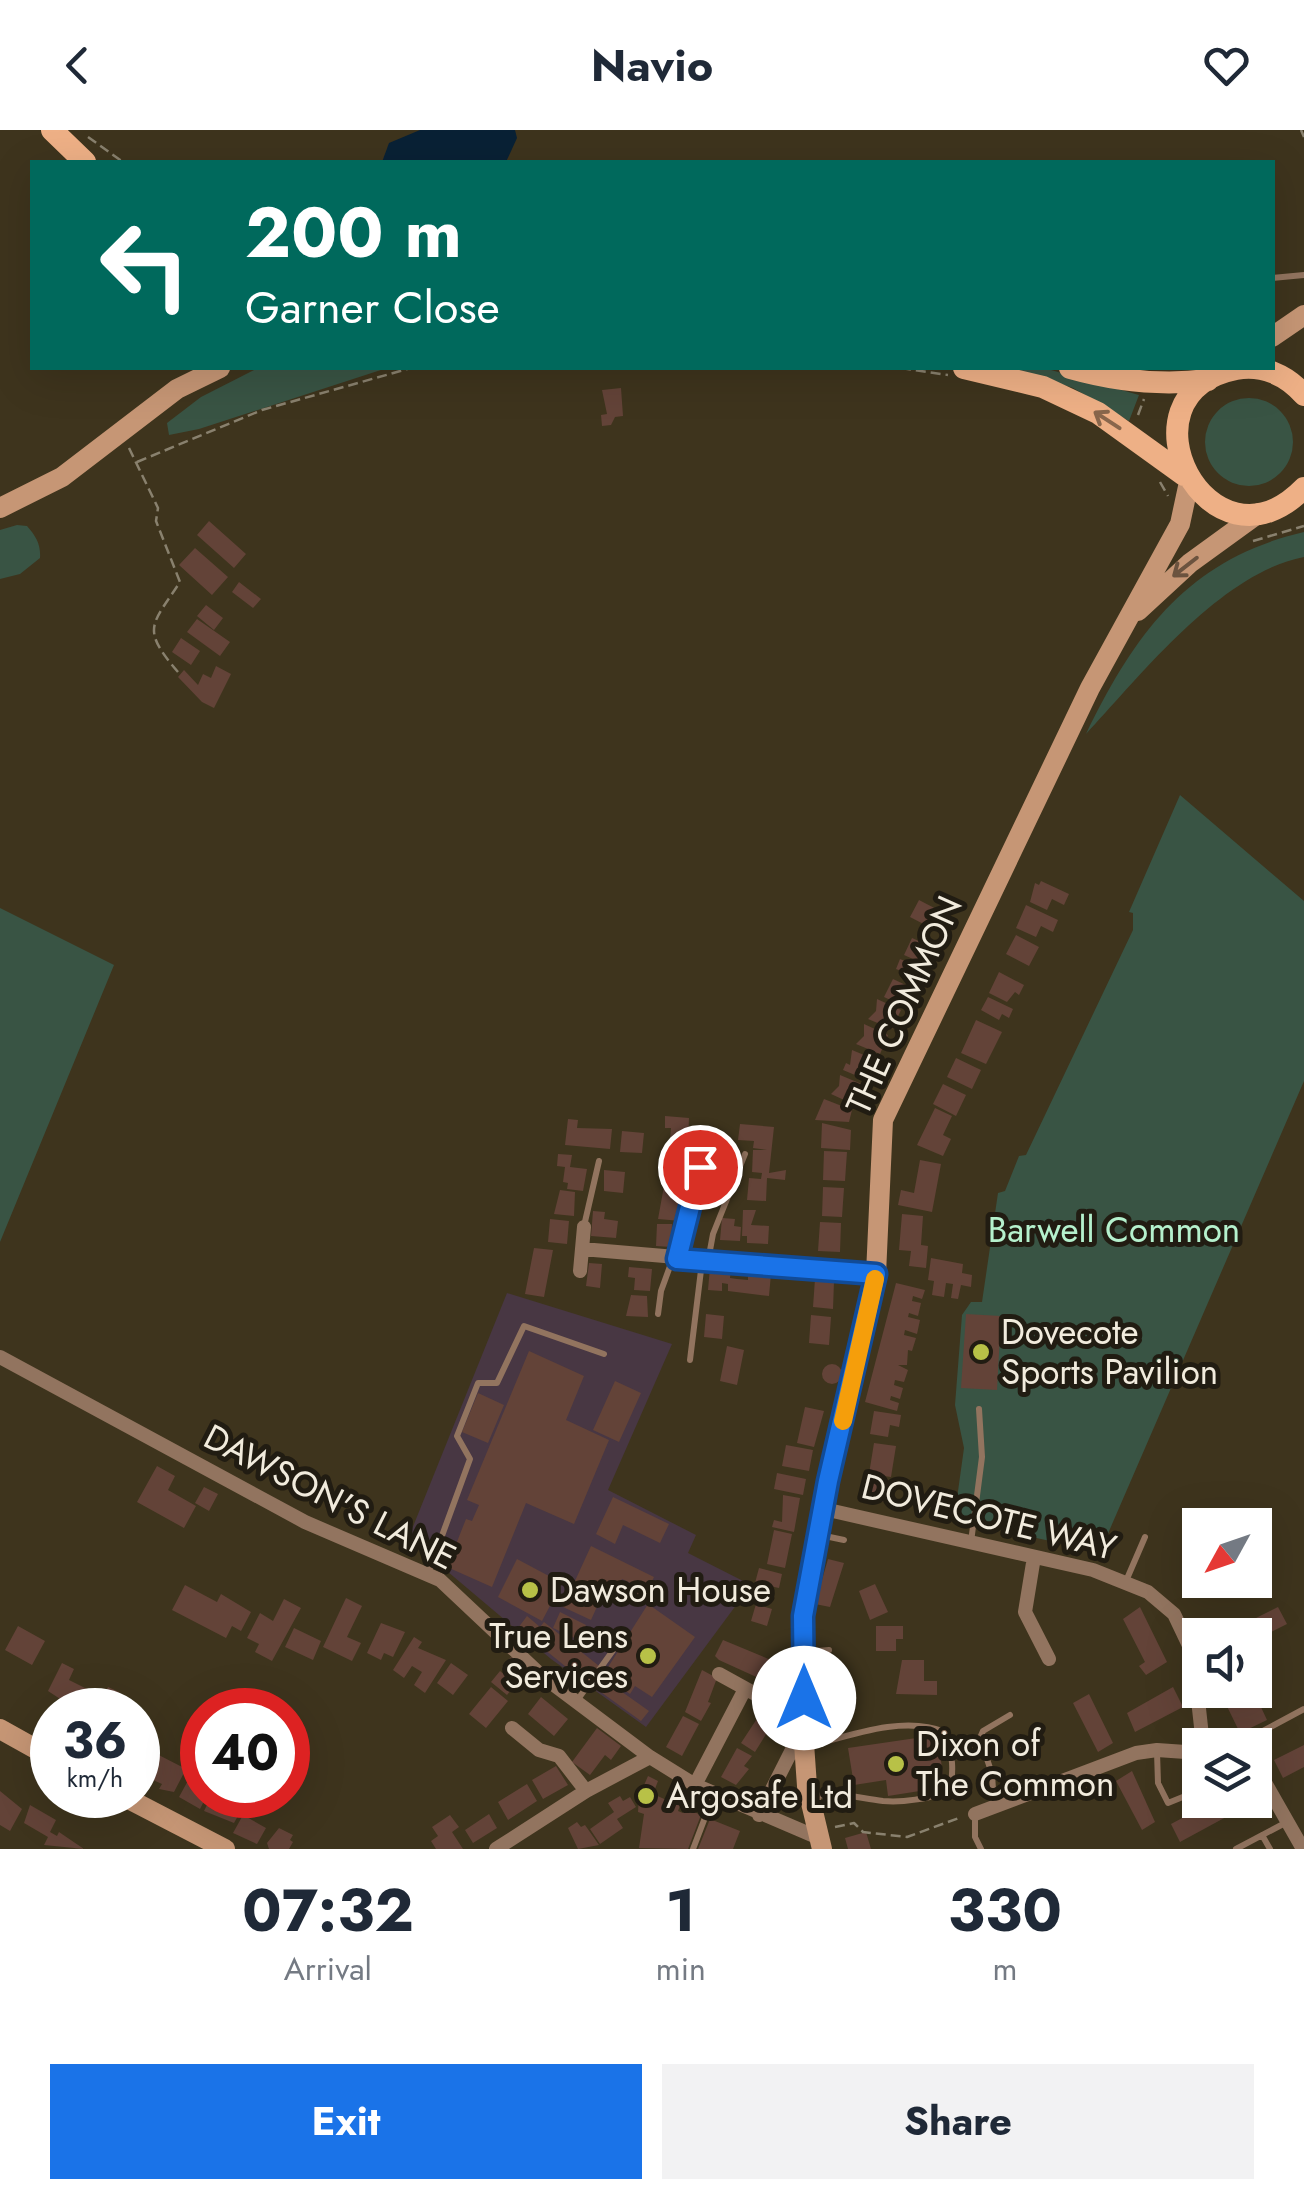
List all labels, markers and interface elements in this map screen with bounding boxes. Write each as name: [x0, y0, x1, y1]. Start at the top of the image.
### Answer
text: Navio: [591, 33, 713, 98]
icon: back: [50, 38, 105, 93]
icon: heart: [1199, 38, 1254, 93]
text: 200 m: [245, 182, 462, 283]
icon: left: [80, 200, 210, 330]
text: Garner Close: [245, 275, 500, 340]
one-way arrow: [1094, 410, 1122, 431]
one-way arrow: [1173, 556, 1199, 578]
street label: THE COMMON: [834, 888, 974, 1122]
pin: [658, 1125, 743, 1210]
icon: arrive: [673, 1140, 728, 1195]
park label: Barwell Common: [988, 1205, 1240, 1255]
place label: Dovecote Sports Pavilion: [1001, 1307, 1218, 1397]
marker: Dovecote Sports Pavilion: [970, 1341, 992, 1363]
street label: DAWSON'S LANE: [195, 1412, 465, 1582]
street label: DOVECOTE WAY: [856, 1461, 1122, 1573]
north arrow: [1182, 1508, 1272, 1598]
map controls: [1182, 1508, 1272, 1818]
place label: Dawson House: [550, 1565, 771, 1615]
marker: Dawson House: [519, 1579, 541, 1601]
place label: True Lens Services: [489, 1611, 628, 1701]
button: sound: [1182, 1618, 1272, 1708]
marker: True Lens Services: [637, 1645, 659, 1667]
position arrow: [752, 1646, 856, 1750]
speed limit sign: 40: [180, 1688, 310, 1818]
text: 36: [63, 1704, 127, 1777]
place label: Dixon of The Common: [916, 1719, 1114, 1809]
button: layers: [1182, 1728, 1272, 1818]
marker: Dixon of The Common: [885, 1753, 907, 1775]
text: km/h: [67, 1760, 123, 1796]
place label: Argosafe Ltd: [666, 1771, 853, 1821]
marker: Argosafe Ltd: [635, 1785, 657, 1807]
text: 07:32: [242, 1867, 414, 1954]
text: 1: [666, 1867, 696, 1954]
text: 330: [948, 1867, 1062, 1954]
text: Arrival: [284, 1946, 372, 1992]
text: min: [656, 1946, 706, 1992]
text: m: [992, 1946, 1017, 1992]
button: Exit: [50, 2064, 642, 2179]
button: Share: [662, 2064, 1254, 2179]

